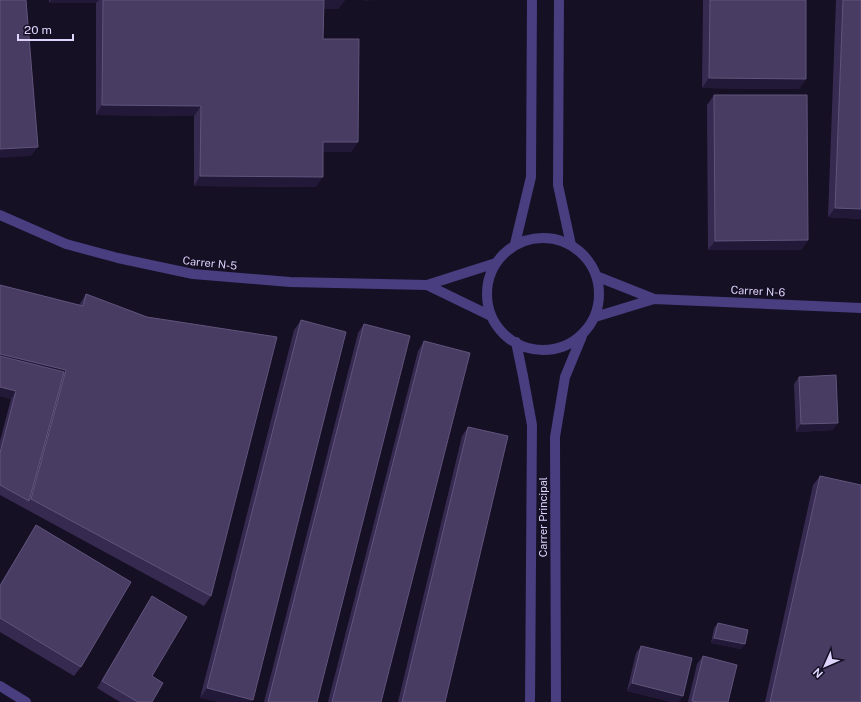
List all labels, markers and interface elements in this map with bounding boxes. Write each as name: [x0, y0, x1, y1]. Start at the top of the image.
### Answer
scale bar: [18, 16, 73, 42]
text: 20 m: [24, 23, 52, 37]
street label: Carrer N-5: [182, 254, 238, 272]
street label: Carrer N-6: [730, 284, 786, 298]
street label: Carrer Principal: [537, 477, 549, 557]
north arrow: [805, 646, 845, 686]
text: N: [811, 666, 825, 680]

